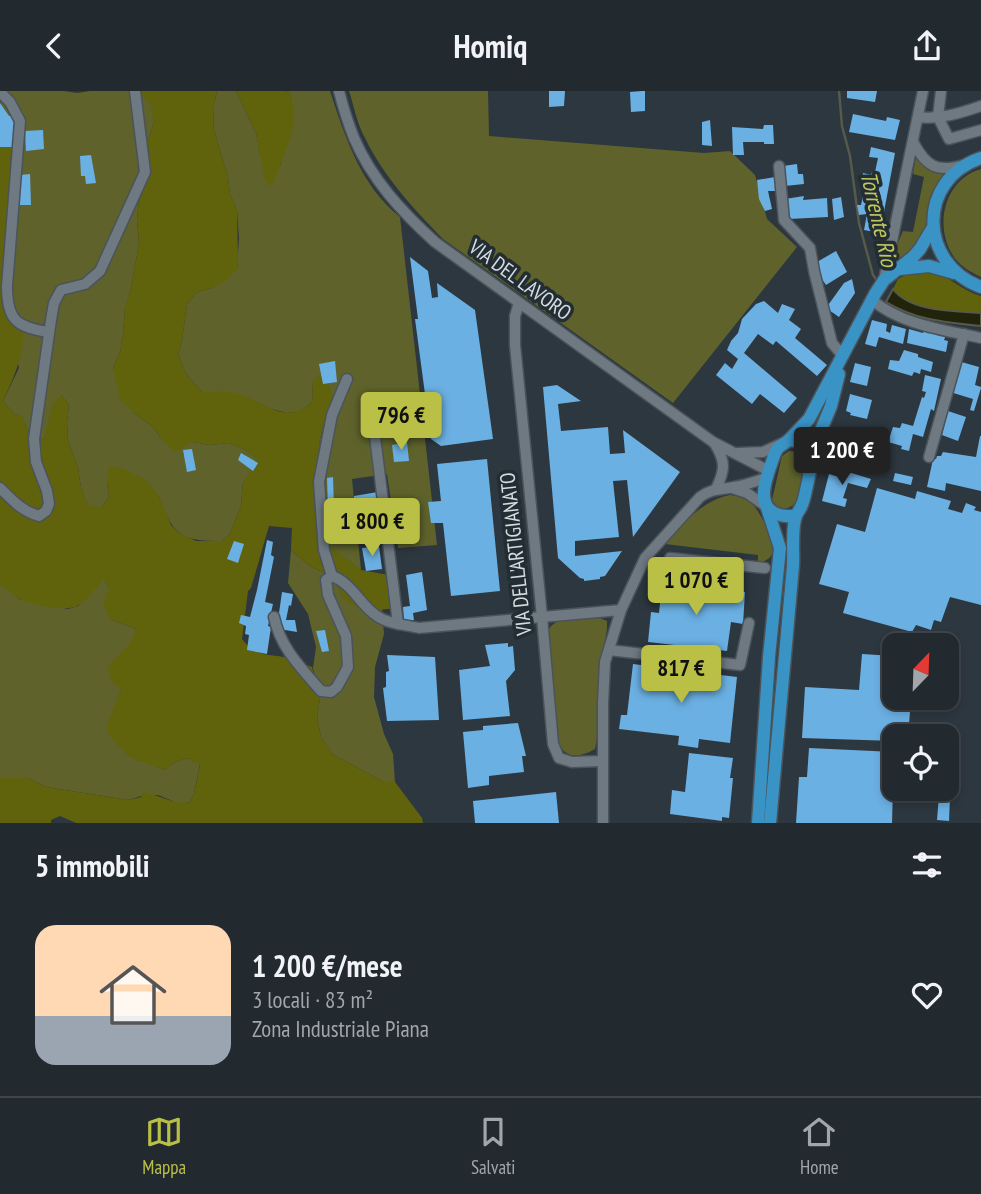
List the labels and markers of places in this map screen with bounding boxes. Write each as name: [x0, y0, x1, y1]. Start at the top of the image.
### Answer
pin: 796 €: [352, 393, 450, 452]
pin: 1 200 €: [777, 427, 907, 487]
pin: 1 800 €: [307, 498, 437, 558]
pin: 1 070 €: [631, 557, 761, 617]
pin: 817 €: [632, 645, 730, 705]

